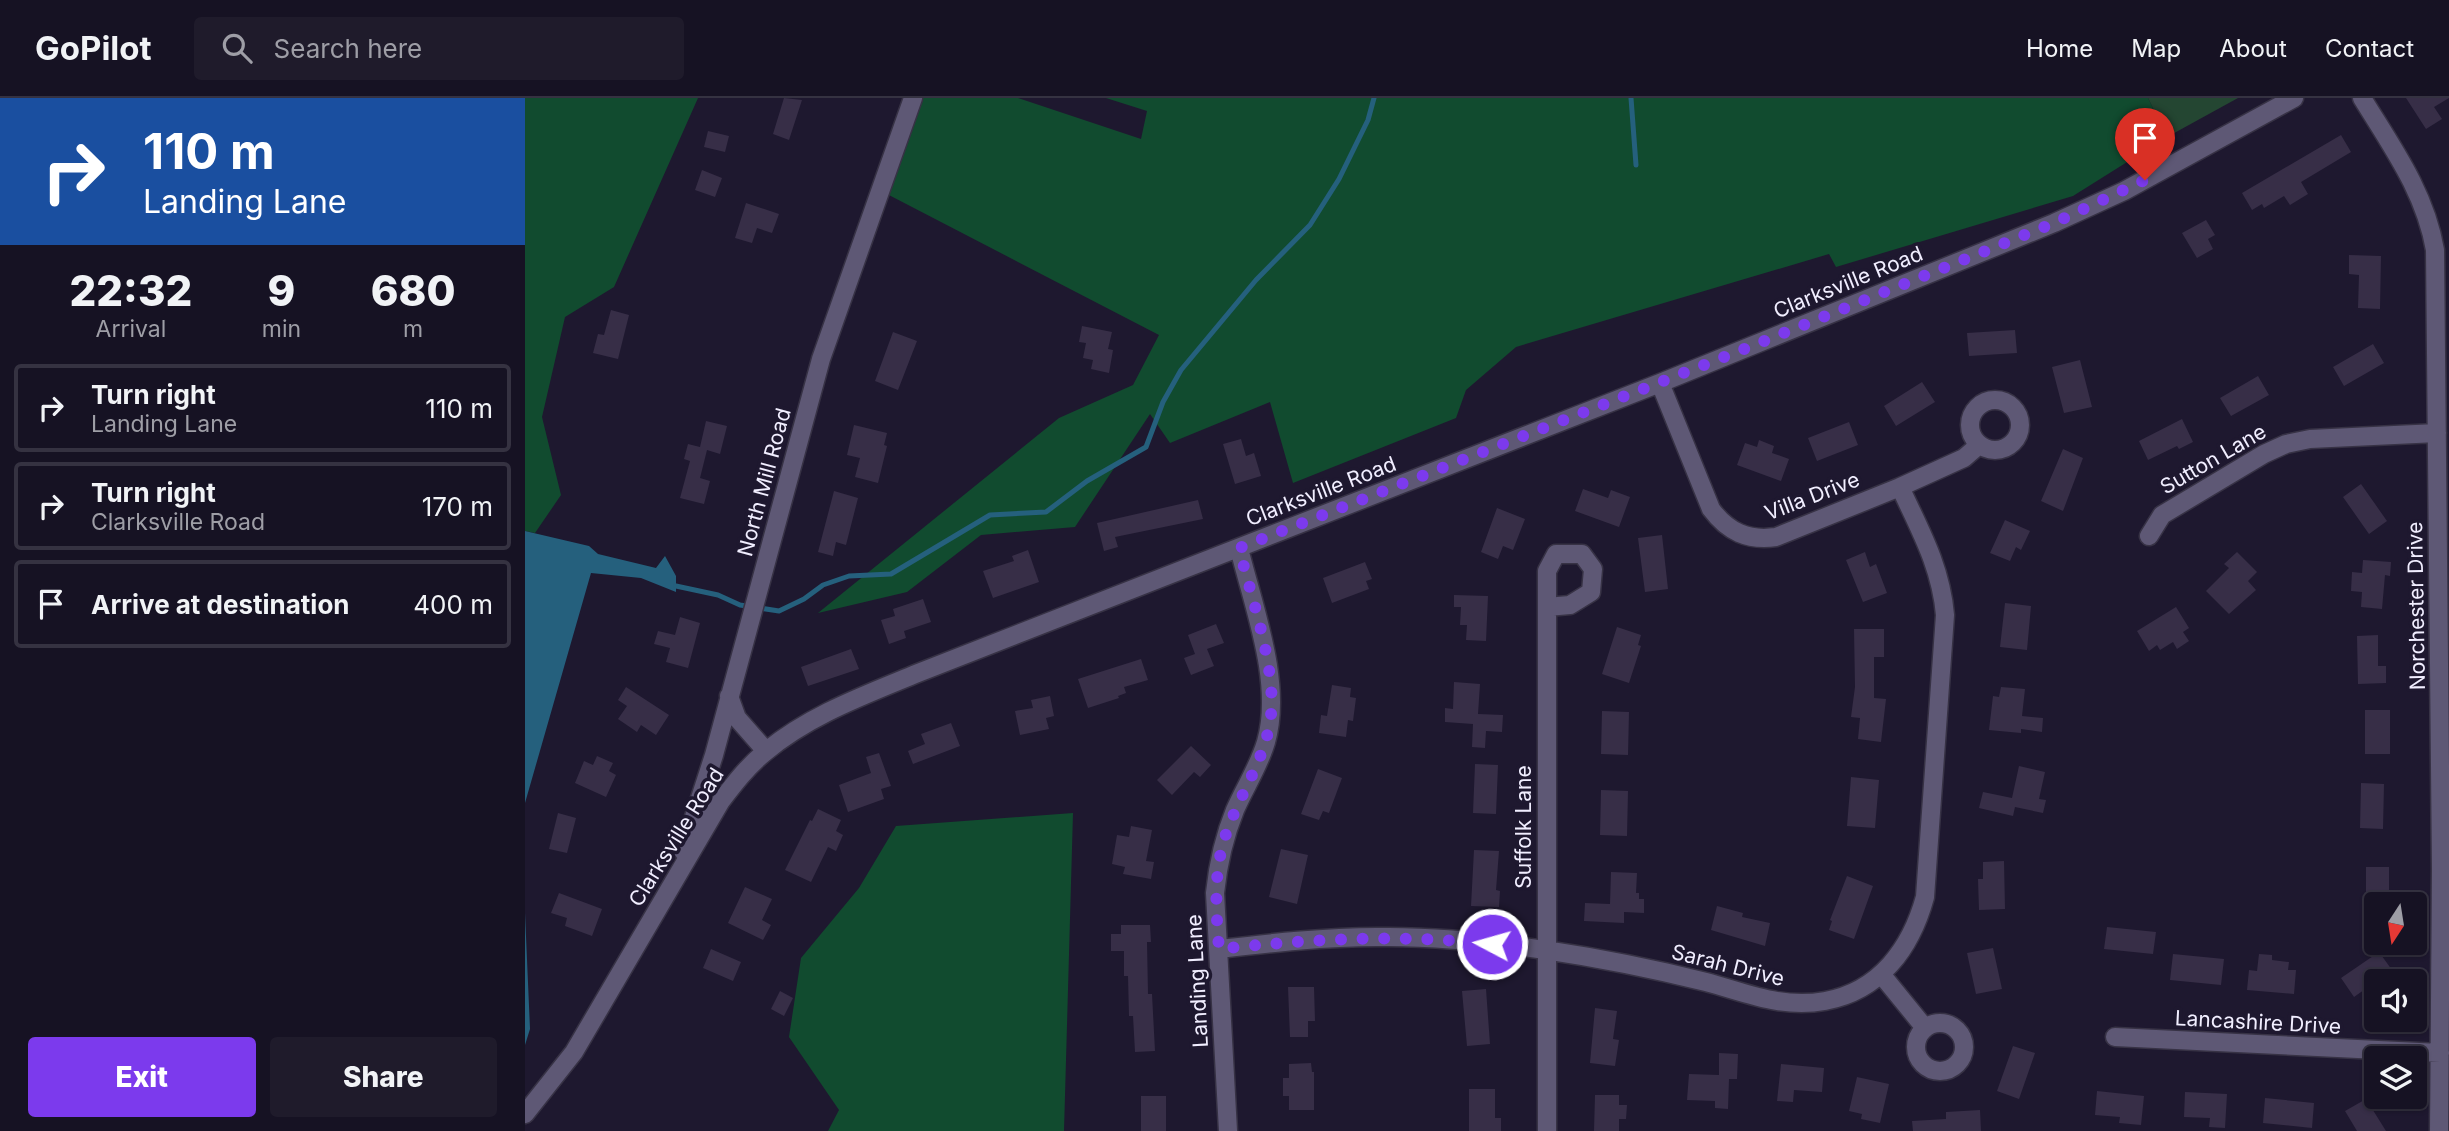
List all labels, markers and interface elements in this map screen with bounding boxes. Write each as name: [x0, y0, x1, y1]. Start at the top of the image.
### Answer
search box: [194, 17, 684, 80]
text: GoPilot: [35, 28, 152, 68]
icon: search: [218, 29, 256, 67]
text: Search here: [274, 33, 422, 64]
text: Home: [2026, 34, 2093, 63]
text: Map: [2131, 34, 2181, 63]
text: About: [2219, 34, 2287, 63]
text: Contact: [2325, 34, 2414, 63]
pin: [2115, 108, 2175, 180]
icon: arrive: [2126, 119, 2164, 157]
text: 110 m: [143, 122, 275, 181]
icon: right: [28, 126, 119, 217]
text: Landing Lane: [143, 182, 346, 221]
street label: Clarksville Road: [1770, 241, 1926, 323]
text: 22:32: [70, 265, 192, 316]
text: 9: [268, 265, 295, 316]
text: 680: [371, 265, 455, 316]
text: Arrival: [96, 315, 166, 343]
text: min: [262, 315, 301, 343]
text: m: [403, 315, 423, 343]
text: Turn right: [91, 379, 216, 410]
icon: right: [32, 389, 70, 427]
text: 110 m: [425, 393, 493, 424]
street label: North Mill Road: [732, 405, 796, 559]
text: Landing Lane: [91, 410, 237, 438]
street label: Sutton Lane: [2156, 419, 2270, 499]
street label: Clarksville Road: [1242, 451, 1400, 531]
street label: Villa Drive: [1761, 466, 1863, 526]
text: Turn right: [91, 477, 216, 508]
icon: right: [32, 487, 70, 525]
text: 170 m: [422, 491, 493, 522]
text: Clarksville Road: [91, 508, 265, 536]
street label: Norchester Drive: [2402, 522, 2430, 690]
icon: arrive: [32, 585, 70, 623]
text: Arrive at destination: [91, 589, 350, 620]
text: 400 m: [413, 589, 493, 620]
street label: Clarksville Road: [623, 763, 729, 911]
street label: Suffolk Lane: [1511, 765, 1536, 889]
north arrow: [2364, 892, 2427, 956]
map controls: [2364, 892, 2427, 1109]
position arrow: [1455, 907, 1529, 981]
street label: Landing Lane: [1181, 914, 1213, 1048]
street label: Sarah Drive: [1669, 939, 1787, 991]
button: sound: [2364, 969, 2427, 1032]
street label: Lancashire Drive: [2174, 1005, 2342, 1039]
button: Exit: [28, 1037, 256, 1117]
button: Share: [270, 1037, 497, 1117]
button: layers: [2364, 1046, 2427, 1109]

